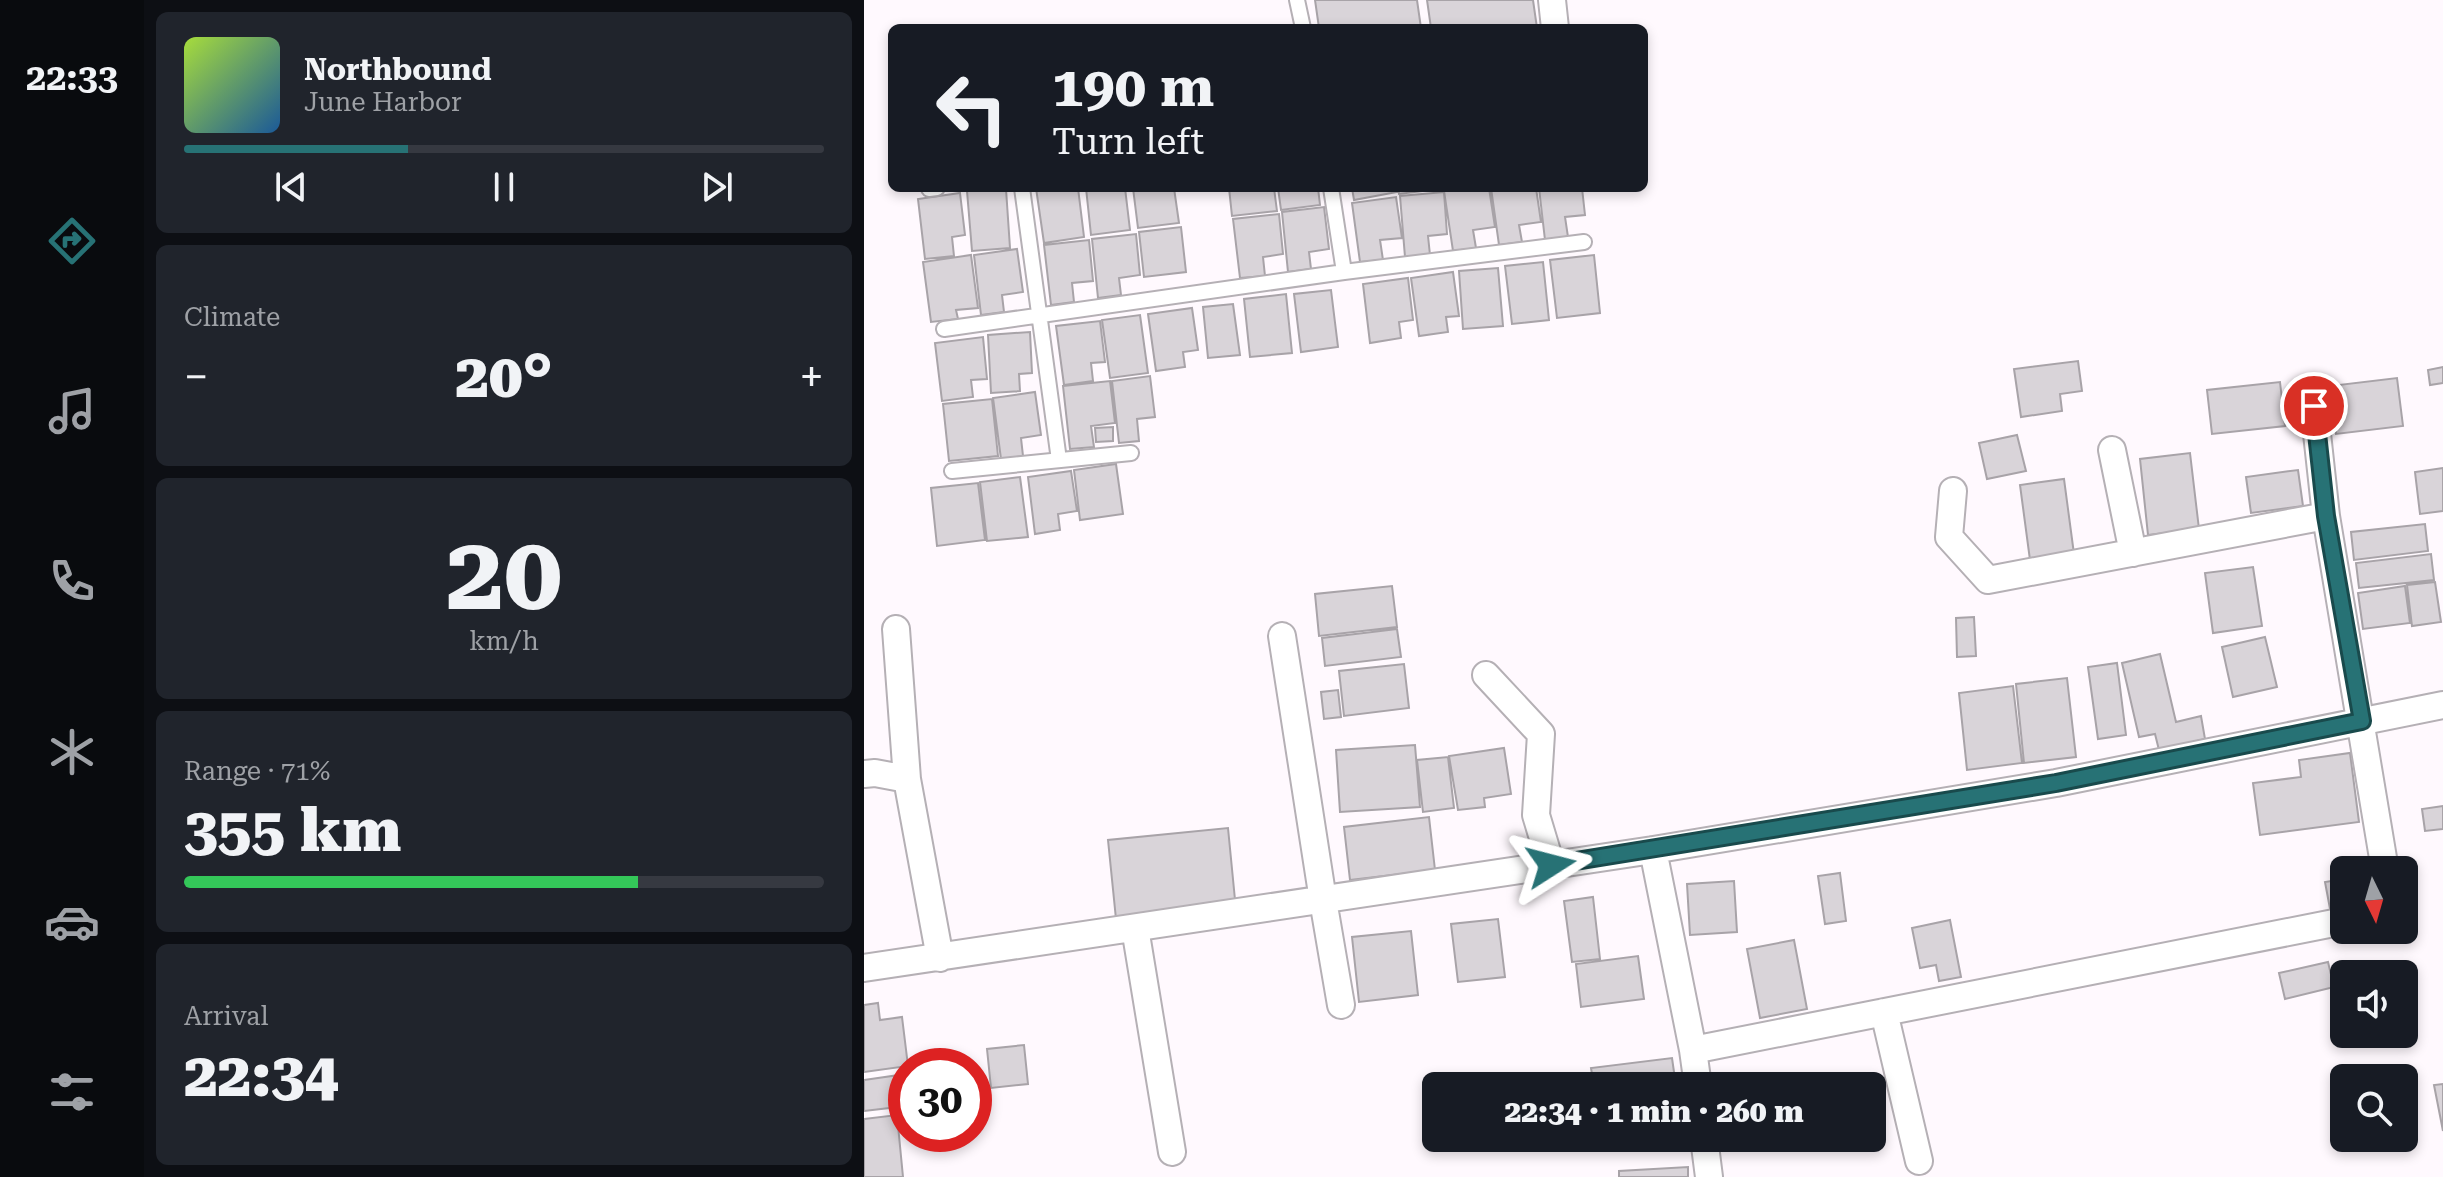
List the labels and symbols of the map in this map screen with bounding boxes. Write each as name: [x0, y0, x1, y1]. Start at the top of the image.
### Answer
pin: [2280, 372, 2348, 440]
position arrow: [1509, 823, 1593, 907]
north arrow: [2330, 856, 2418, 944]
speed limit sign: 30: [888, 1048, 992, 1152]

